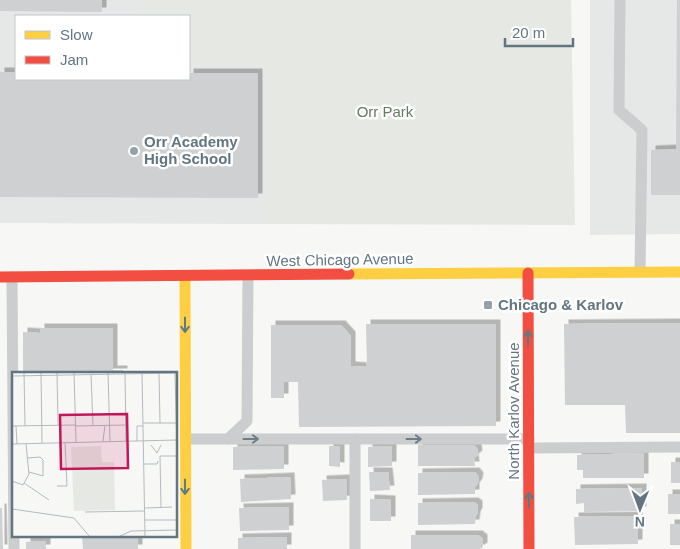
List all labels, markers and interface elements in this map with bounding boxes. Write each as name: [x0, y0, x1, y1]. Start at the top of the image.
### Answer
legend: [15, 15, 190, 80]
scale bar: [505, 15, 572, 47]
text: 20 m: [512, 24, 545, 41]
text: Slow: [60, 26, 93, 43]
text: Jam: [60, 51, 88, 68]
park label: Orr Park: [357, 103, 414, 120]
place label: Orr Academy High School: [144, 133, 238, 167]
marker: Orr Academy High School: [128, 145, 140, 157]
street label: West Chicago Avenue: [266, 250, 414, 269]
place label: Chicago & Karlov: [498, 296, 624, 313]
marker: Chicago & Karlov: [482, 299, 494, 311]
one-way arrow: [180, 316, 190, 333]
one-way arrow: [524, 330, 533, 346]
street label: North Karlov Avenue: [505, 342, 522, 480]
inset map: [12, 372, 178, 536]
one-way arrow: [243, 434, 259, 444]
one-way arrow: [406, 434, 422, 444]
one-way arrow: [180, 479, 190, 495]
north arrow: [615, 484, 665, 534]
one-way arrow: [524, 493, 534, 509]
text: N: [635, 514, 645, 530]

